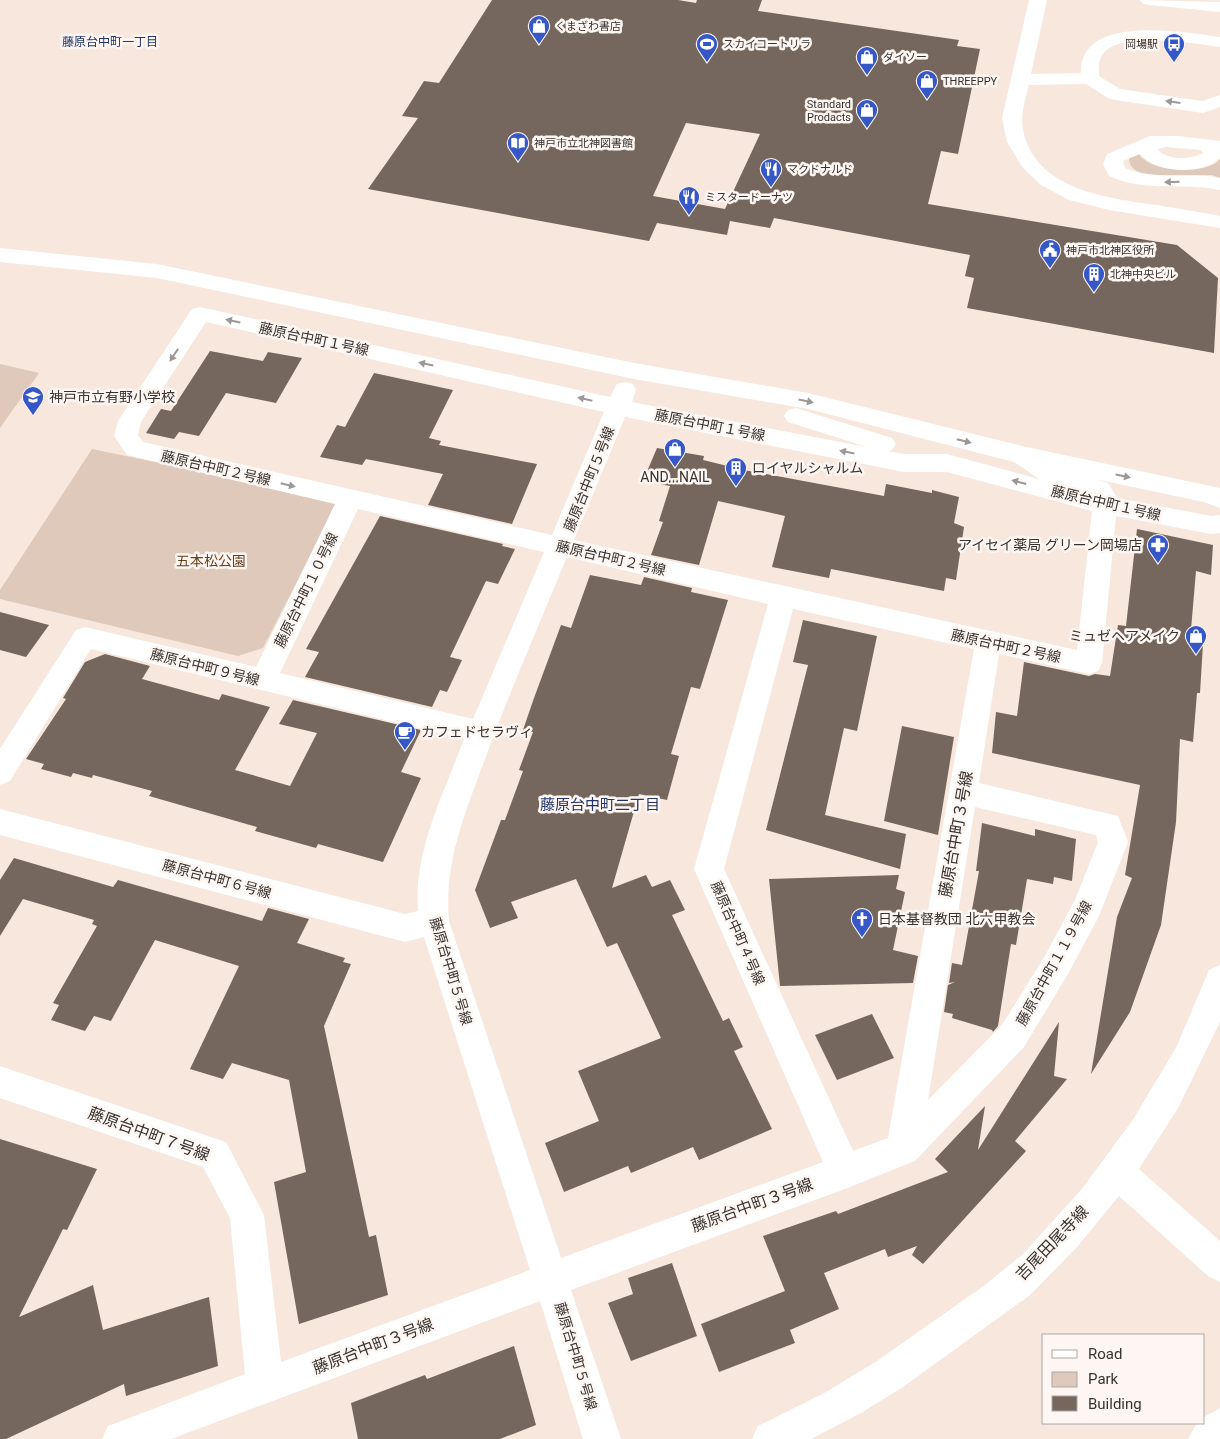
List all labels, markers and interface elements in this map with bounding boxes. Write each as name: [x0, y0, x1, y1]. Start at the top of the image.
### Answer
shop icon: くまざわ書店: [527, 14, 551, 45]
place label: くまざわ書店: [555, 20, 621, 33]
sports icon: スカイコートリラ: [695, 32, 719, 63]
bus stop icon: 岡場駅: [1162, 32, 1186, 63]
district label: 藤原台中町一丁目: [62, 35, 158, 49]
place label: スカイコートリラ: [723, 38, 811, 51]
place label: 岡場駅: [1125, 38, 1158, 51]
shop icon: ダイソー: [855, 45, 879, 76]
place label: ダイソー: [883, 51, 927, 64]
shop icon: THREEPPY: [915, 69, 939, 100]
place label: THREEPPY: [943, 75, 998, 88]
place label: Standard Prodacts: [807, 98, 851, 124]
shop icon: Standard Prodacts: [855, 98, 879, 129]
one-way arrow: [1164, 98, 1180, 106]
library icon: 神戸市立北神図書館: [506, 131, 530, 162]
place label: 神戸市立北神図書館: [534, 137, 633, 150]
restaurant icon: マクドナルド: [759, 157, 783, 188]
place label: マクドナルド: [787, 163, 853, 176]
one-way arrow: [1163, 178, 1179, 186]
restaurant icon: ミスタードーナツ: [677, 185, 701, 216]
place label: ミスタードーナツ: [705, 191, 793, 204]
public building icon: 神戸市北神区役所: [1038, 238, 1062, 269]
place label: 神戸市北神区役所: [1066, 244, 1155, 257]
building icon: 北神中央ビル: [1082, 262, 1106, 293]
place label: 北神中央ビル: [1110, 268, 1176, 281]
one-way arrow: [225, 317, 241, 325]
street label: 藤原台中町１号線: [258, 320, 370, 358]
one-way arrow: [169, 348, 178, 362]
one-way arrow: [419, 360, 434, 368]
school or university icon: 神戸市立有野小学校: [21, 385, 45, 416]
place label: 神戸市立有野小学校: [49, 389, 175, 405]
one-way arrow: [576, 395, 592, 403]
one-way arrow: [799, 398, 815, 406]
street label: 藤原台中町１号線: [654, 406, 766, 444]
street label: 藤原台中町５号線: [561, 424, 617, 534]
shop icon: AND...NAIL: [663, 437, 687, 468]
one-way arrow: [957, 437, 972, 445]
street label: 藤原台中町２号線: [160, 448, 272, 488]
one-way arrow: [840, 448, 855, 456]
building icon: ロイヤルシャルム: [724, 456, 748, 487]
place label: ロイヤルシャルム: [752, 460, 863, 476]
place label: AND...NAIL: [640, 469, 710, 485]
one-way arrow: [1115, 472, 1130, 480]
one-way arrow: [1011, 478, 1026, 486]
one-way arrow: [281, 481, 296, 489]
street label: 藤原台中町１号線: [1050, 483, 1162, 523]
street label: 藤原台中町１０号線: [271, 530, 341, 650]
pharmacy icon: アイセイ薬局 グリーン岡場店: [1146, 533, 1170, 564]
place label: アイセイ薬局 グリーン岡場店: [958, 537, 1142, 553]
street label: 藤原台中町２号線: [555, 538, 667, 578]
park label: 五本松公園: [176, 553, 246, 569]
shop icon: ミュゼヘアメイク: [1184, 624, 1208, 655]
street label: 藤原台中町２号線: [950, 627, 1062, 665]
place label: ミュゼヘアメイク: [1069, 628, 1180, 644]
street label: 藤原台中町９号線: [149, 646, 261, 688]
cafe icon: カフェドセラヴィ: [393, 720, 417, 751]
place label: カフェドセラヴィ: [421, 724, 533, 740]
street label: 藤原台中町３号線: [936, 769, 976, 899]
district label: 藤原台中町二丁目: [540, 796, 660, 814]
street label: 藤原台中町６号線: [161, 857, 273, 901]
street label: 藤原台中町４号線: [708, 879, 768, 987]
street label: 藤原台中町１１９号線: [1013, 898, 1095, 1028]
church icon: 日本基督教団 北六甲教会: [850, 907, 874, 938]
place label: 日本基督教団 北六甲教会: [878, 911, 1035, 927]
street label: 藤原台中町５号線: [427, 915, 475, 1027]
street label: 藤原台中町７号線: [86, 1103, 212, 1165]
street label: 藤原台中町３号線: [689, 1174, 815, 1236]
street label: 吉尾田尾寺線: [1012, 1202, 1092, 1284]
street label: 藤原台中町５号線: [552, 1300, 600, 1412]
street label: 藤原台中町３号線: [310, 1314, 436, 1378]
legend: [1042, 1334, 1205, 1424]
text: Road: [1088, 1345, 1122, 1363]
text: Park: [1088, 1370, 1119, 1388]
text: Building: [1088, 1395, 1142, 1413]

